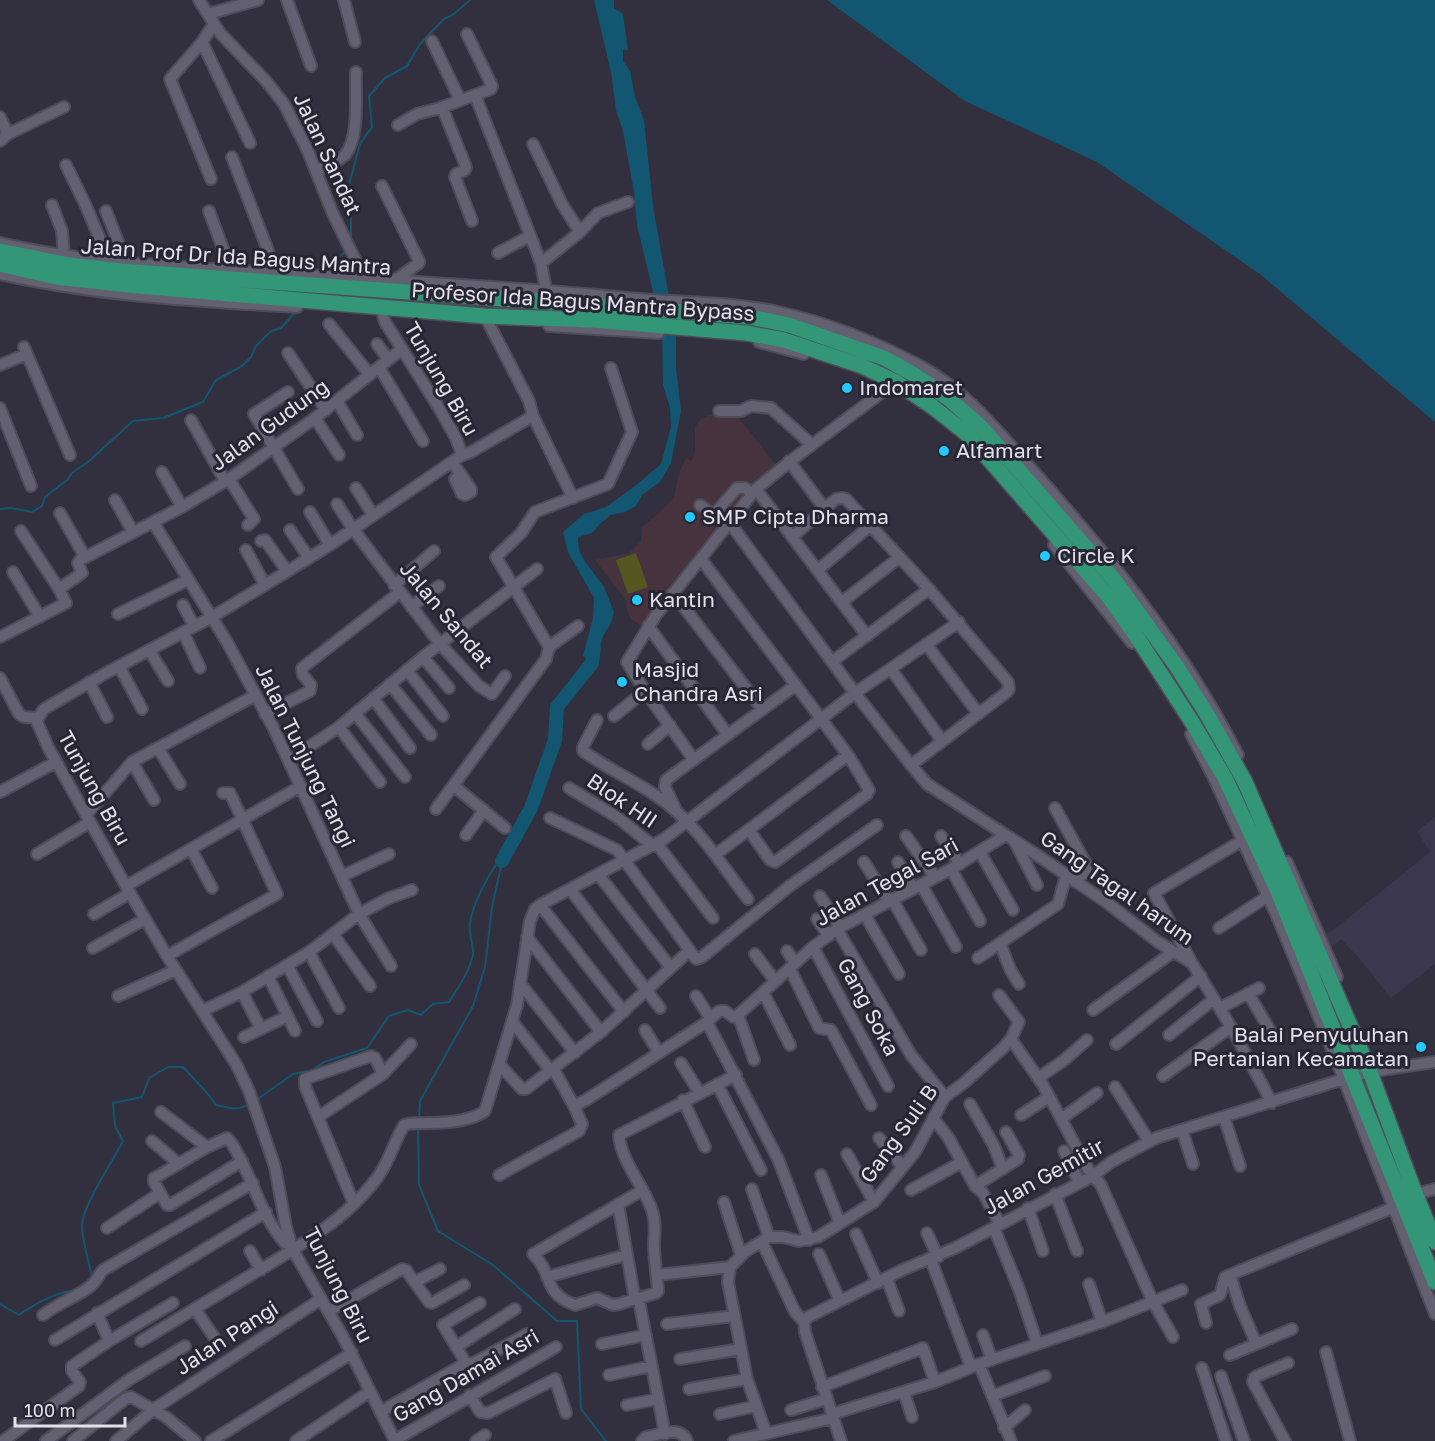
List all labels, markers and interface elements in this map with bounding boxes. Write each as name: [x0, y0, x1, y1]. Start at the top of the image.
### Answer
street label: Jalan Sandat: [288, 89, 367, 219]
street label: Jalan Prof Dr Ida Bagus Mantra: [80, 232, 392, 280]
street label: Profesor Ida Bagus Mantra Bypass: [410, 276, 756, 326]
street label: Tunjung Biru: [399, 317, 485, 440]
street label: Jalan Gudung: [205, 373, 333, 476]
place label: Indomaret: [859, 374, 963, 400]
marker: Indomaret: [840, 381, 854, 395]
place label: Alfamart: [956, 437, 1043, 463]
marker: Alfamart: [937, 444, 951, 458]
place label: SMP Cipta Dharma: [702, 503, 889, 529]
marker: SMP Cipta Dharma: [683, 510, 697, 524]
place label: Circle K: [1057, 542, 1135, 568]
marker: Circle K: [1038, 549, 1052, 563]
street label: Jalan Sandat: [395, 556, 499, 673]
place label: Kantin: [649, 586, 715, 612]
marker: Kantin: [630, 593, 644, 607]
place label: Masjid Chandra Asri: [634, 656, 763, 706]
street label: Jalan Tunjung Tangi: [250, 660, 362, 852]
marker: Masjid Chandra Asri: [615, 675, 629, 689]
street label: Tunjung Biru: [53, 726, 137, 849]
street label: Blok HII: [582, 767, 663, 833]
street label: Gang Tagal harum: [1036, 824, 1199, 950]
street label: Jalan Tegal Sari: [810, 831, 963, 931]
street label: Gang Soka: [832, 953, 906, 1060]
place label: Balai Penyuluhan Pertanian Kecamatan: [1193, 1021, 1409, 1071]
marker: Balai Penyuluhan Pertanian Kecamatan: [1414, 1040, 1428, 1054]
street label: Gang Suli B: [854, 1079, 943, 1188]
street label: Jalan Gemitir: [979, 1132, 1108, 1220]
street label: Tunjung Biru: [299, 1222, 379, 1347]
street label: Jalan Pangi: [170, 1294, 283, 1380]
street label: Gang Damai Asri: [388, 1323, 543, 1428]
scale bar: [15, 1390, 124, 1428]
text: 100 m: [24, 1399, 75, 1421]

